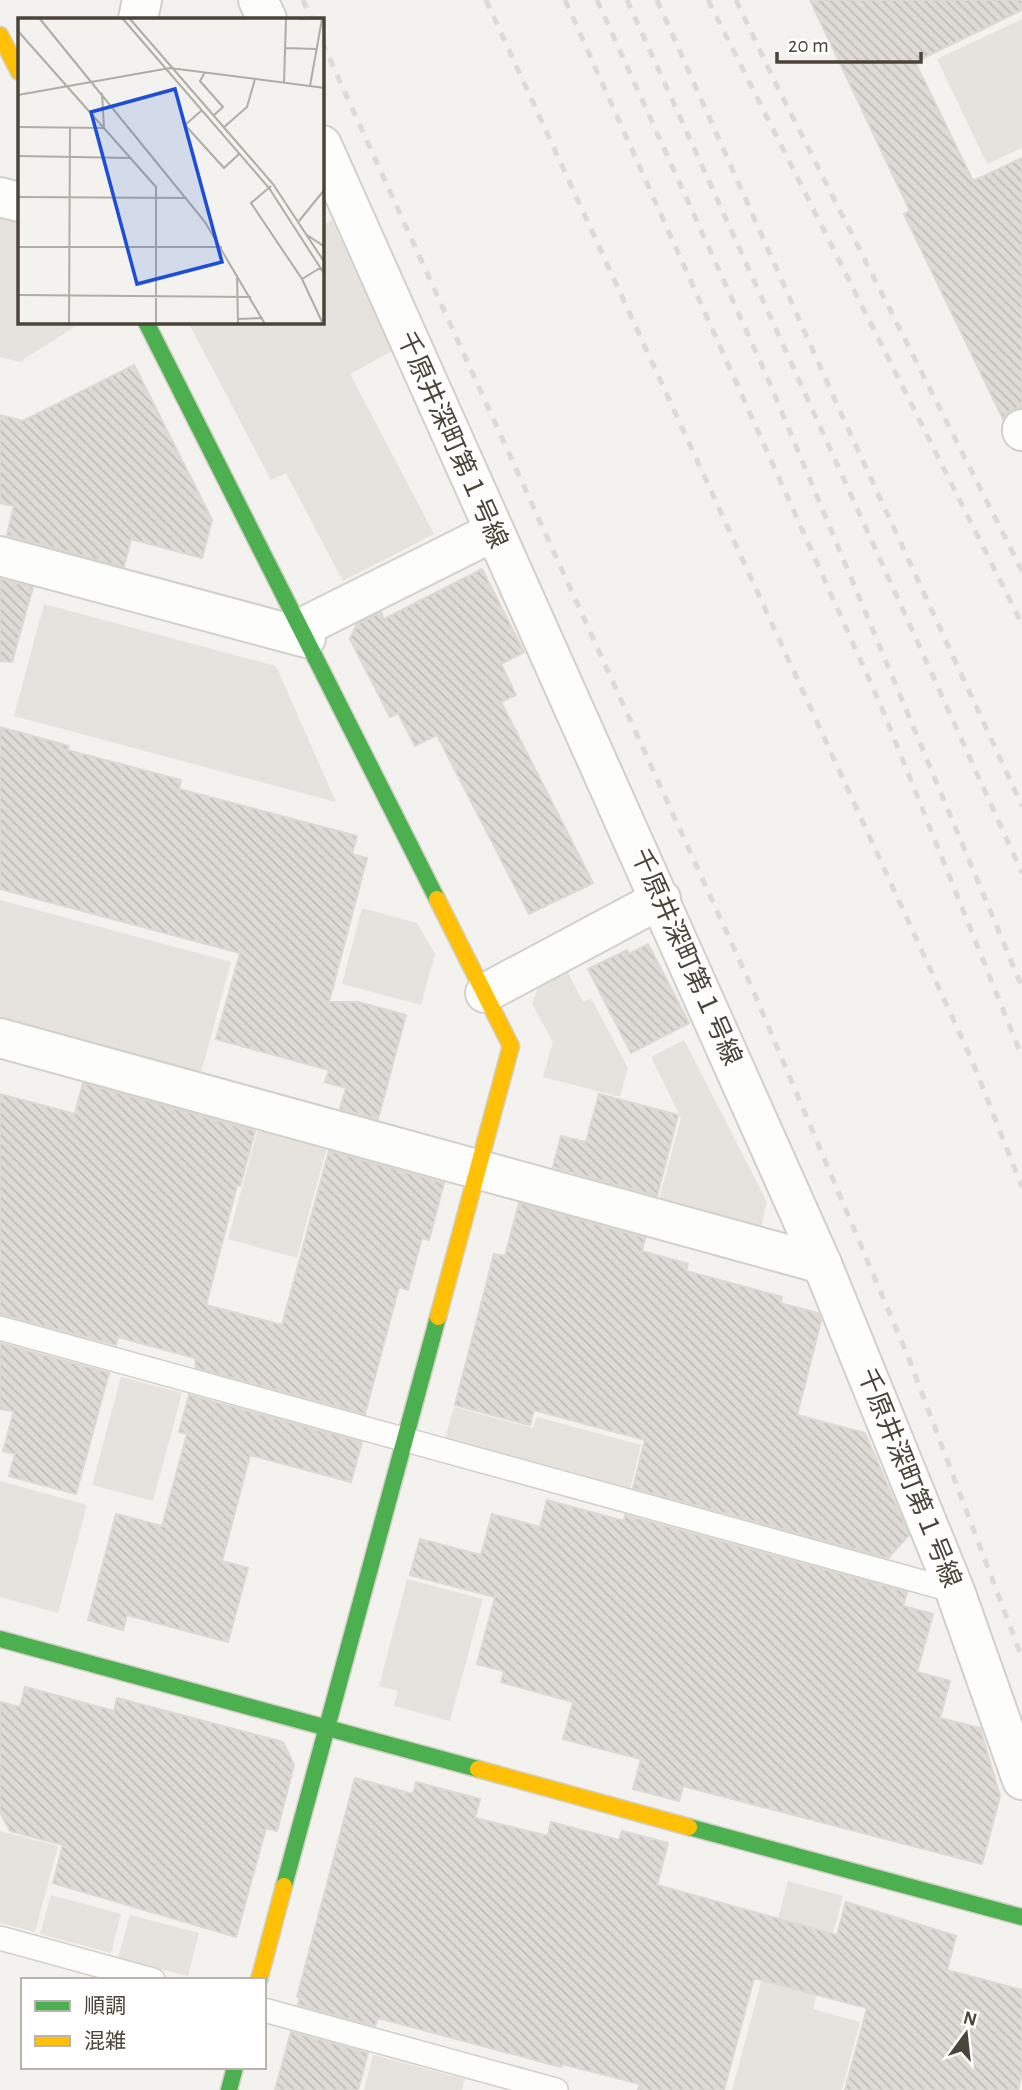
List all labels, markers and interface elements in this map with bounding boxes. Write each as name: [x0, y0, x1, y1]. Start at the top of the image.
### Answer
inset map: [18, 18, 324, 324]
scale bar: [777, 21, 920, 65]
text: 20 m: [788, 35, 829, 56]
street label: 千原井深町第１号線: [393, 327, 512, 552]
street label: 千原井深町第１号線: [627, 844, 746, 1069]
street label: 千原井深町第１号線: [853, 1364, 966, 1591]
legend: [21, 1978, 266, 2069]
text: 順調: [84, 1995, 126, 2017]
north arrow: [931, 1999, 1001, 2069]
text: N: [961, 2008, 979, 2030]
text: 混雑: [84, 2030, 126, 2052]

